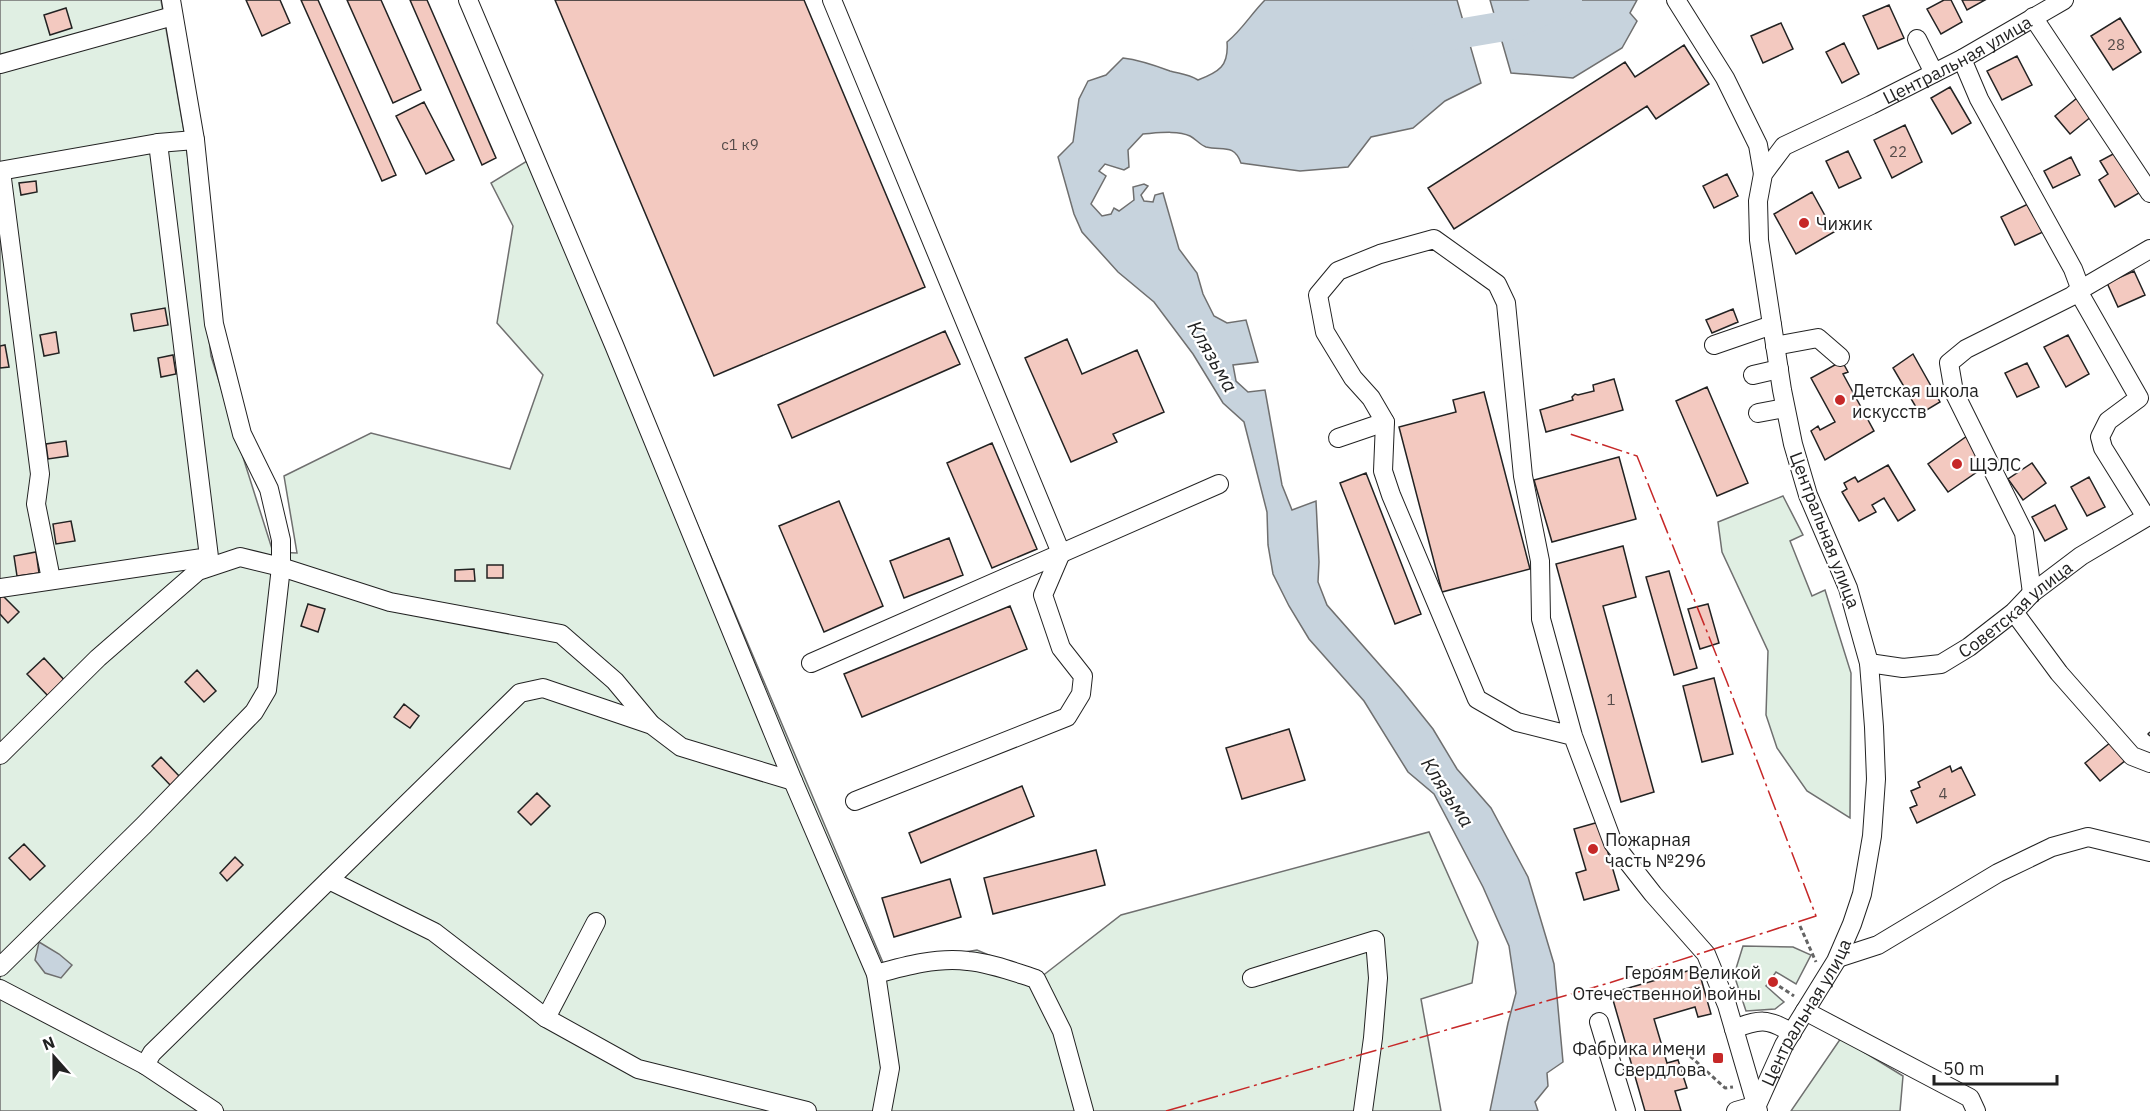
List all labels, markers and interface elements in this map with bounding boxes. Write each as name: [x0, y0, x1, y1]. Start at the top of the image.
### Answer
street label: Центральная улица: [1879, 10, 2036, 109]
house number: 28: [2107, 35, 2125, 54]
house number: с1 к9: [721, 135, 759, 154]
house number: 22: [1889, 142, 1907, 161]
place label: Чижик: [1816, 212, 1873, 235]
marker: Чижик: [1797, 216, 1811, 230]
water label: Клязьма: [1182, 315, 1244, 397]
place label: Детская школа искусств: [1852, 379, 1979, 423]
marker: Детская школа искусств: [1833, 393, 1847, 407]
street label: Центральная улица: [1785, 449, 1866, 612]
place label: ЩЭЛС: [1969, 453, 2021, 476]
marker: ЩЭЛС: [1950, 457, 1964, 471]
street label: Советская улица: [1954, 555, 2077, 663]
house number: 1: [1606, 690, 1616, 709]
water label: Клязьма: [1415, 752, 1481, 832]
house number: 4: [1938, 784, 1948, 803]
place label: Пожарная часть №296: [1605, 828, 1706, 872]
marker: Пожарная часть №296: [1586, 842, 1600, 856]
street label: Центральная улица: [1756, 935, 1856, 1090]
place label: Героям Великой Отечественной войны: [1573, 961, 1761, 1005]
marker: Героям Великой Отечественной войны: [1766, 975, 1780, 989]
north arrow: [24, 1027, 84, 1087]
text: N: [40, 1032, 58, 1054]
place label: Фабрика имени Свердлова: [1572, 1037, 1706, 1081]
scale bar: [1934, 1048, 2057, 1086]
marker: Фабрика имени Свердлова: [1711, 1051, 1725, 1065]
text: 50 m: [1943, 1057, 1985, 1080]

